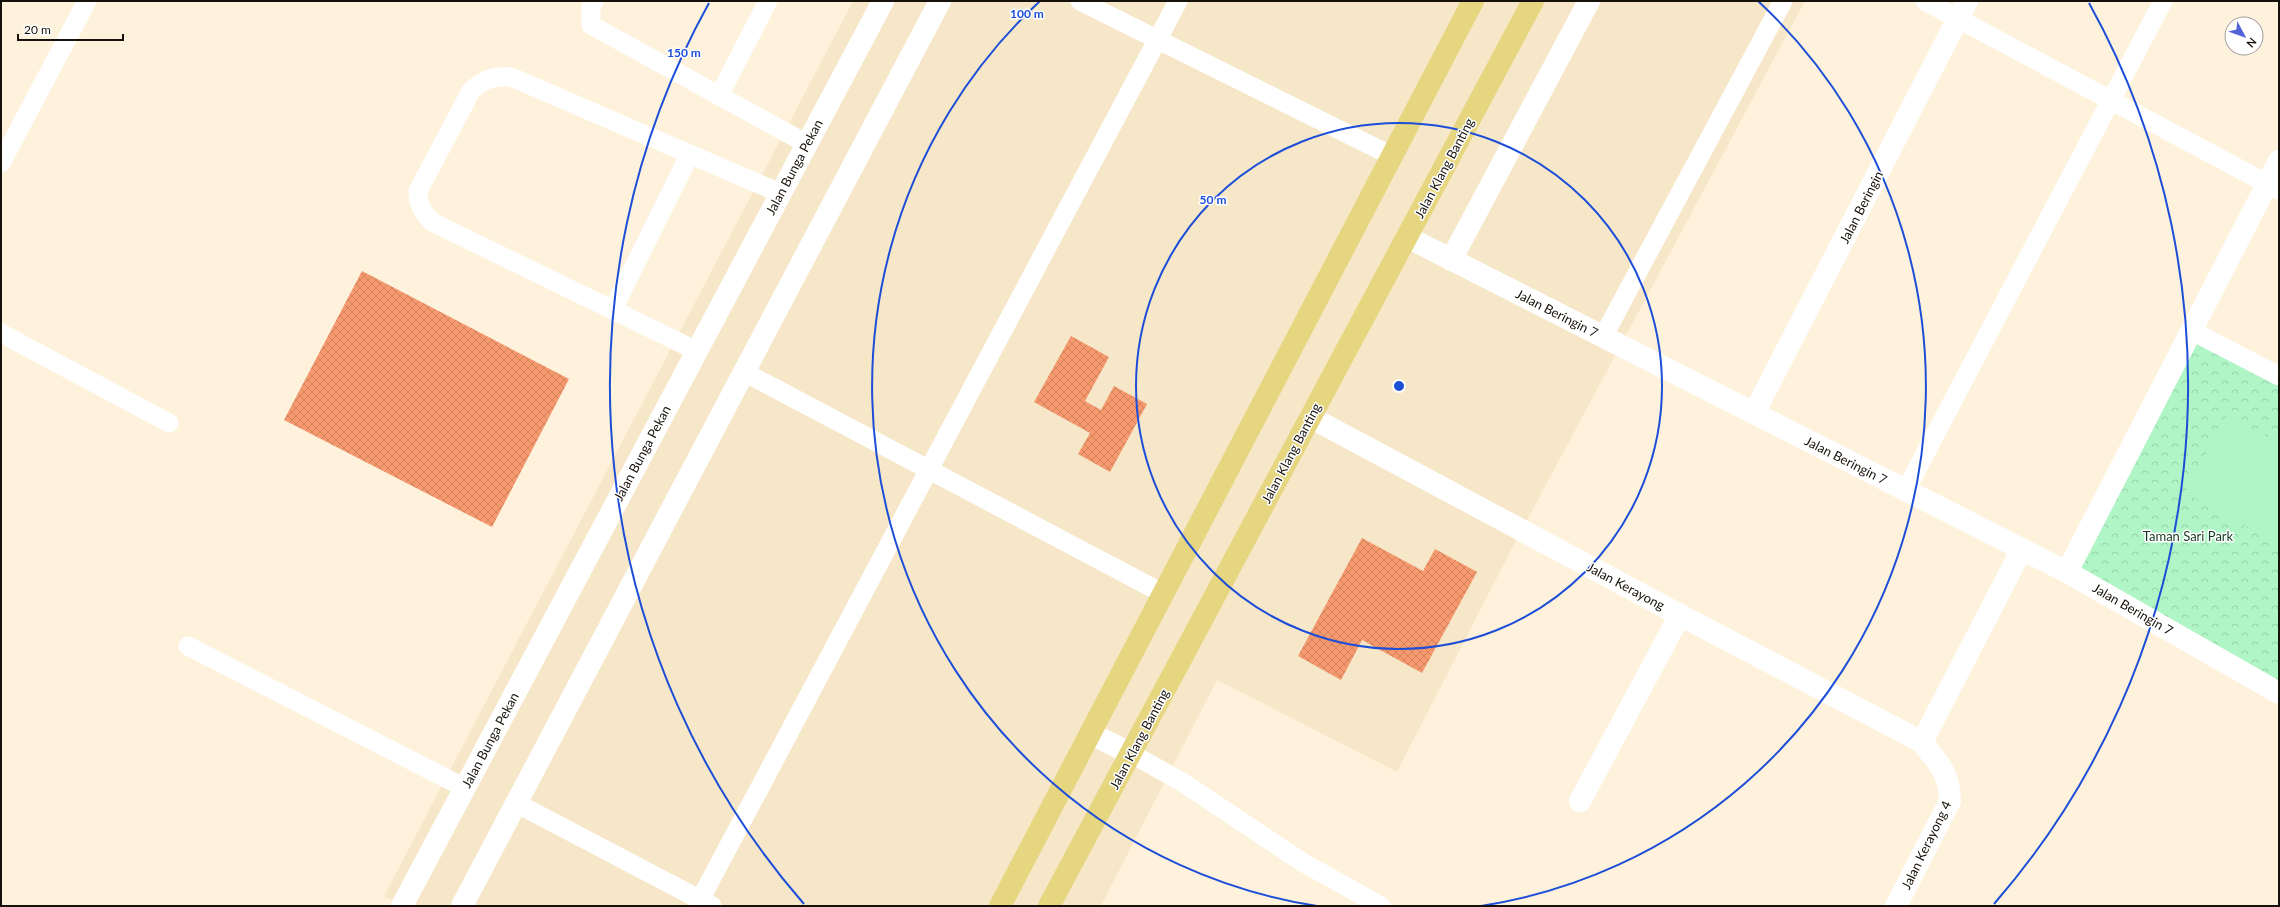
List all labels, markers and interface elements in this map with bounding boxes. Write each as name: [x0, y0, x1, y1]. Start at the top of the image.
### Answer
text: 100 m: [1010, 6, 1044, 21]
scale bar: [18, 16, 123, 42]
north arrow: [2224, 16, 2264, 56]
text: 20 m: [24, 22, 51, 37]
text: N: [2244, 35, 2260, 50]
text: 150 m: [667, 45, 701, 60]
street label: Jalan Klang Banting: [1411, 115, 1477, 221]
street label: Jalan Bunga Pekan: [762, 117, 826, 217]
street label: Jalan Beringin: [1836, 168, 1886, 246]
text: 50 m: [1200, 192, 1226, 207]
street label: Jalan Beringin 7: [1513, 285, 1601, 341]
centre of rings: [1392, 379, 1406, 393]
street label: Jalan Klang Banting: [1258, 400, 1324, 506]
street label: Jalan Bunga Pekan: [610, 403, 674, 503]
street label: Jalan Beringin 7: [1802, 432, 1890, 488]
park label: Taman Sari Park: [2143, 528, 2234, 544]
street label: Jalan Kerayong: [1584, 559, 1668, 613]
street label: Jalan Beringin 7: [2090, 580, 2176, 639]
street label: Jalan Klang Banting: [1106, 686, 1172, 792]
street label: Jalan Bunga Pekan: [458, 690, 522, 790]
street label: Jalan Kerayong 4: [1898, 798, 1955, 892]

